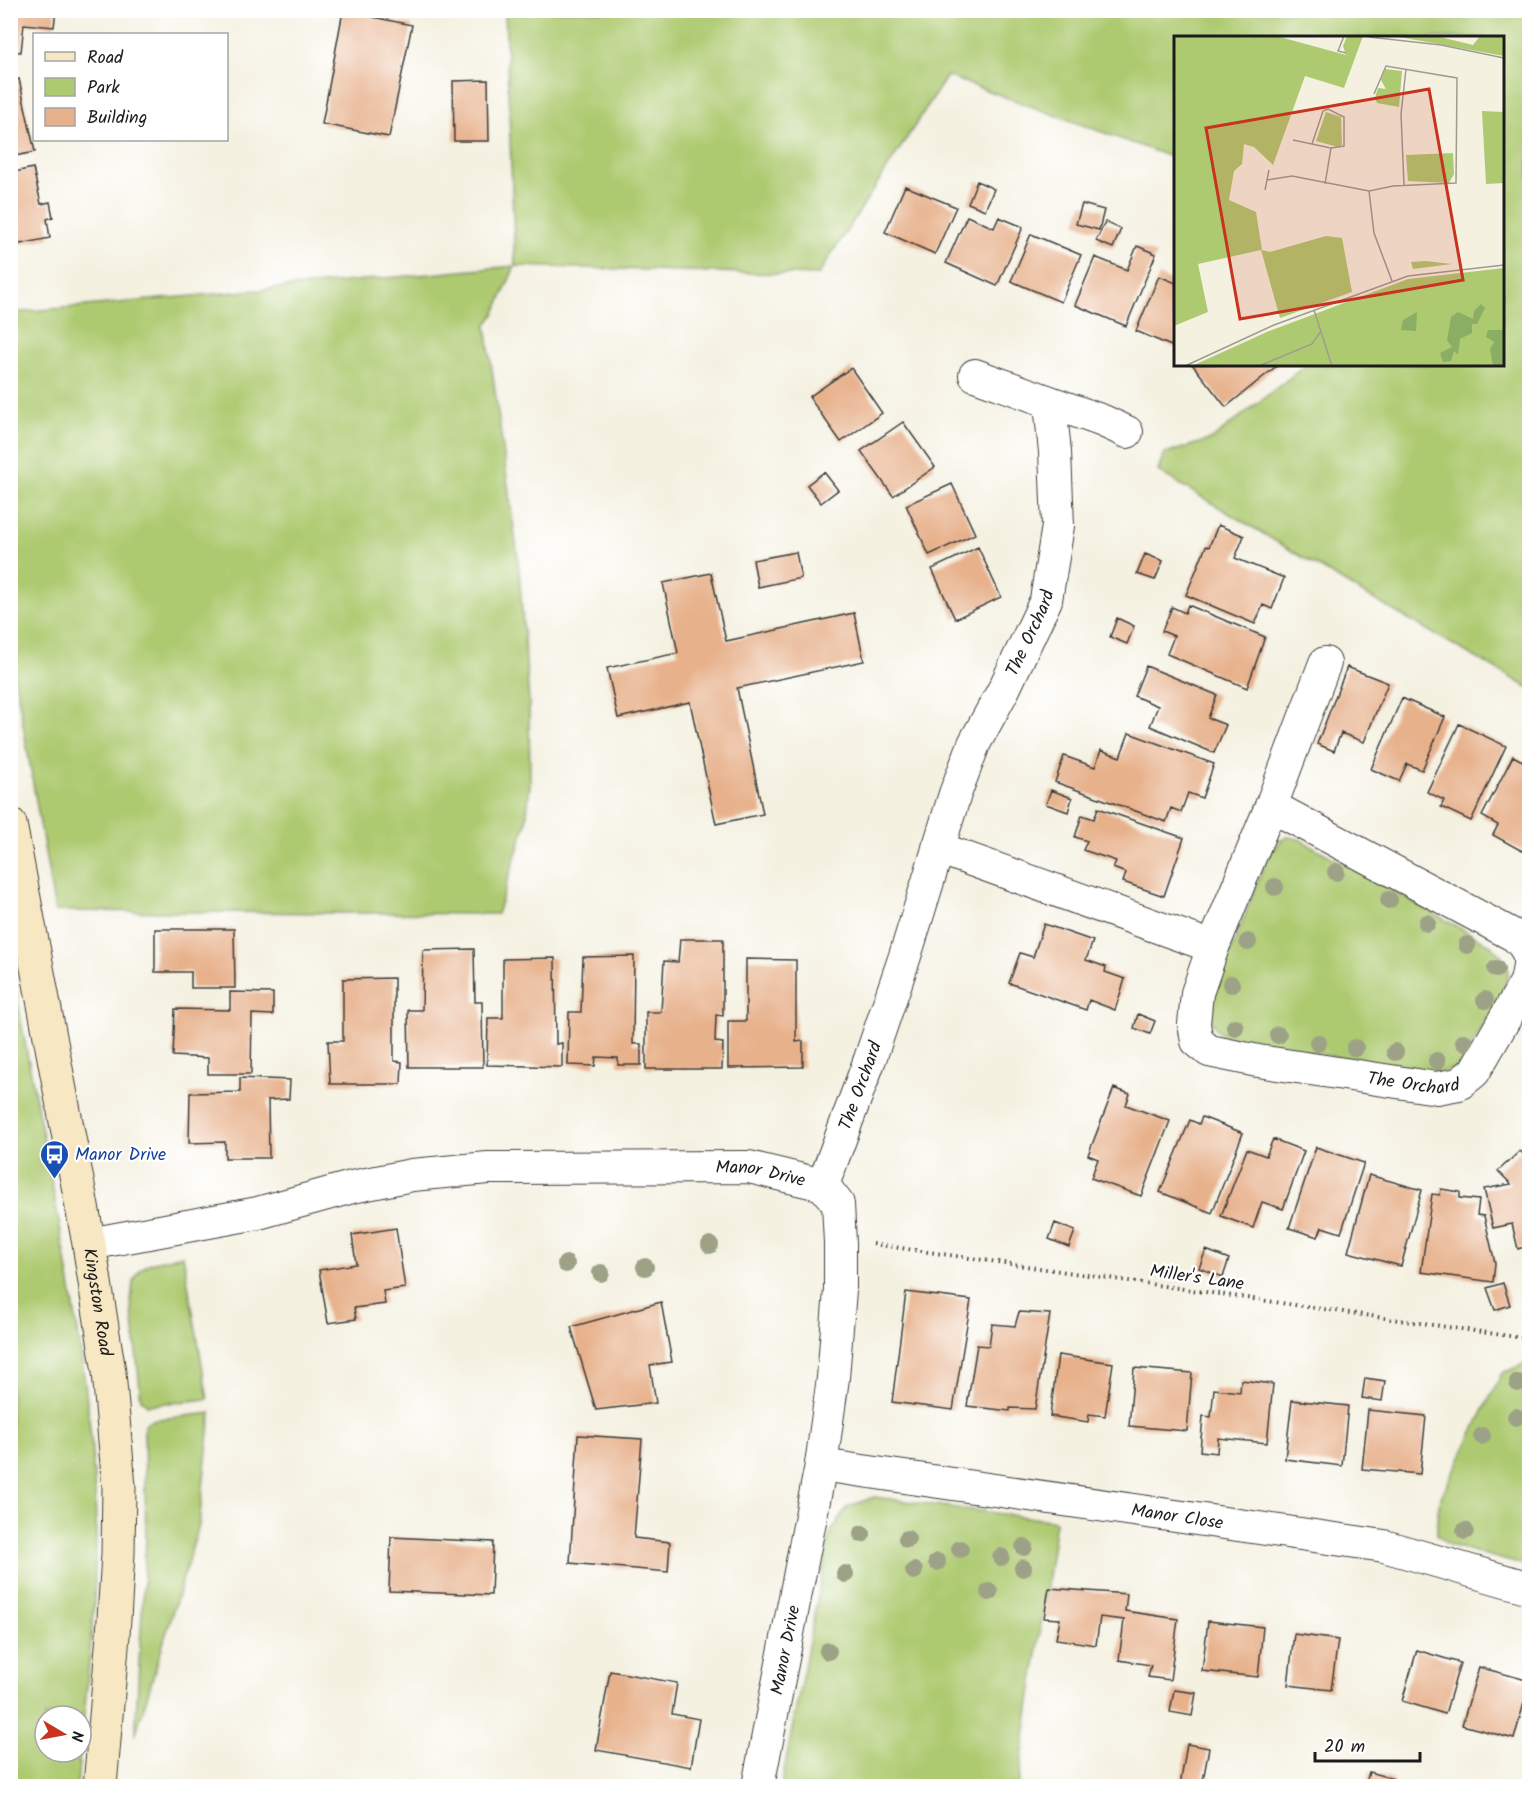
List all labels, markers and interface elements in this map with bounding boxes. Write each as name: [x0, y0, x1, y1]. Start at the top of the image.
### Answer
legend: [33, 33, 228, 141]
inset map: [1174, 36, 1504, 366]
text: Road: [87, 44, 124, 73]
text: Park: [87, 74, 120, 103]
text: Building: [87, 104, 147, 133]
street label: The Orchard: [999, 587, 1064, 682]
street label: The Orchard: [832, 1037, 891, 1135]
street label: The Orchard: [1365, 1065, 1463, 1104]
bus stop icon: Manor Drive: [38, 1138, 70, 1180]
place label: Manor Drive: [75, 1141, 166, 1170]
street label: Manor Drive: [715, 1154, 808, 1196]
street label: Kingston Road: [74, 1246, 119, 1359]
street label: Miller's Lane: [1148, 1258, 1246, 1299]
street label: Manor Close: [1129, 1497, 1225, 1539]
street label: Manor Drive: [764, 1603, 809, 1698]
north arrow: [33, 1704, 93, 1764]
scale bar: [1315, 1725, 1420, 1763]
text: N: [63, 1729, 89, 1743]
text: 20 m: [1324, 1733, 1365, 1762]

